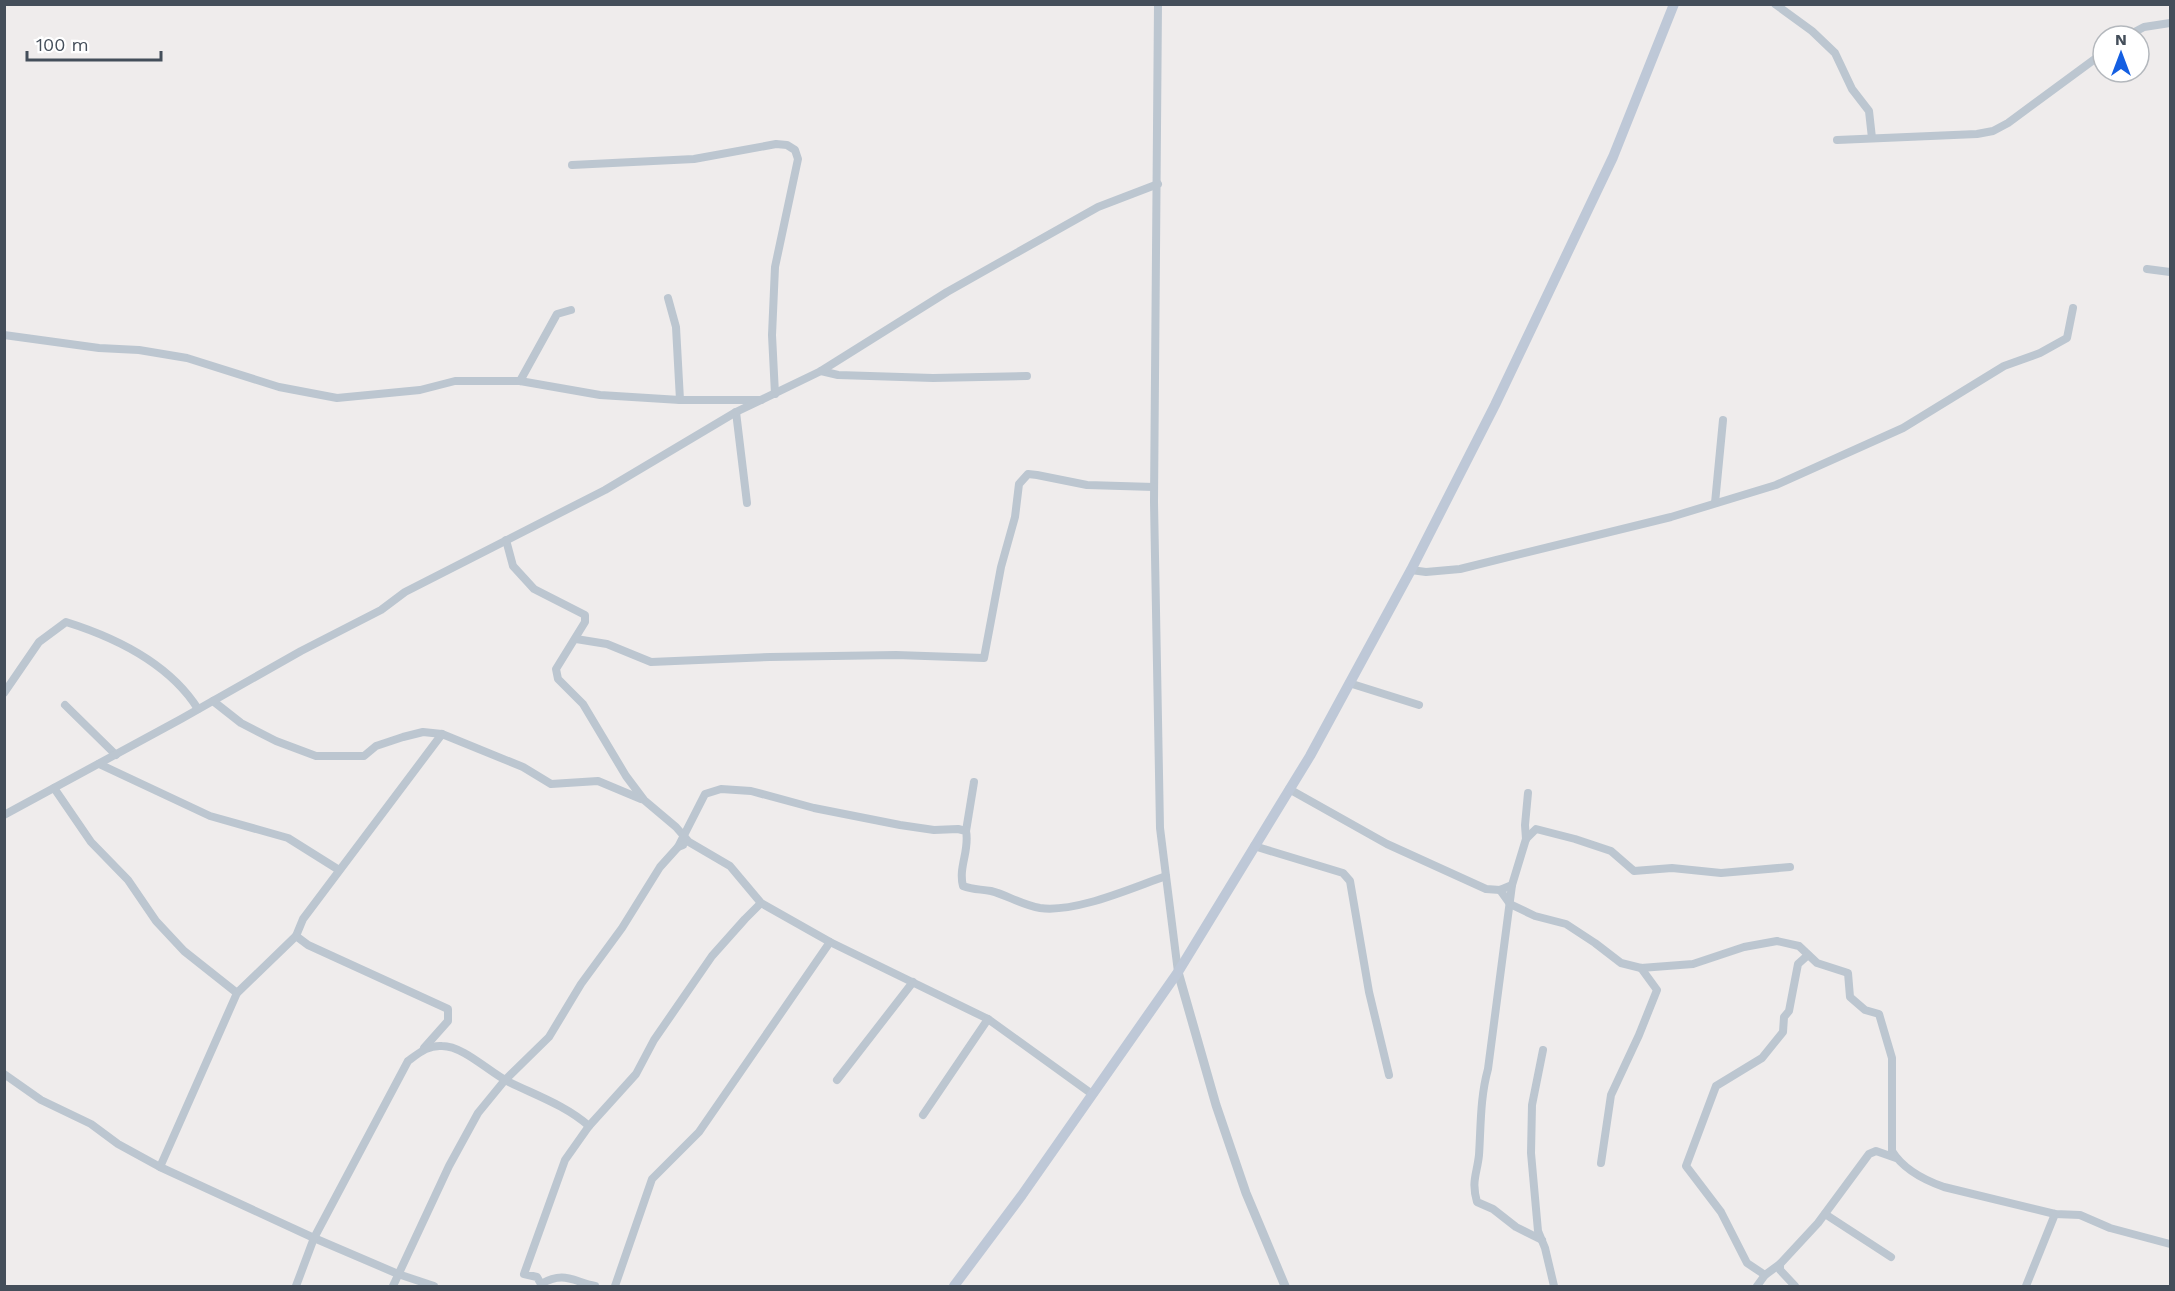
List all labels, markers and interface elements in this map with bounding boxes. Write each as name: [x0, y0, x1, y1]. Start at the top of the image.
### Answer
scale bar: [27, 24, 160, 62]
north arrow: [2091, 24, 2151, 84]
text: N: [2115, 30, 2127, 49]
text: 100 m: [36, 34, 89, 55]

